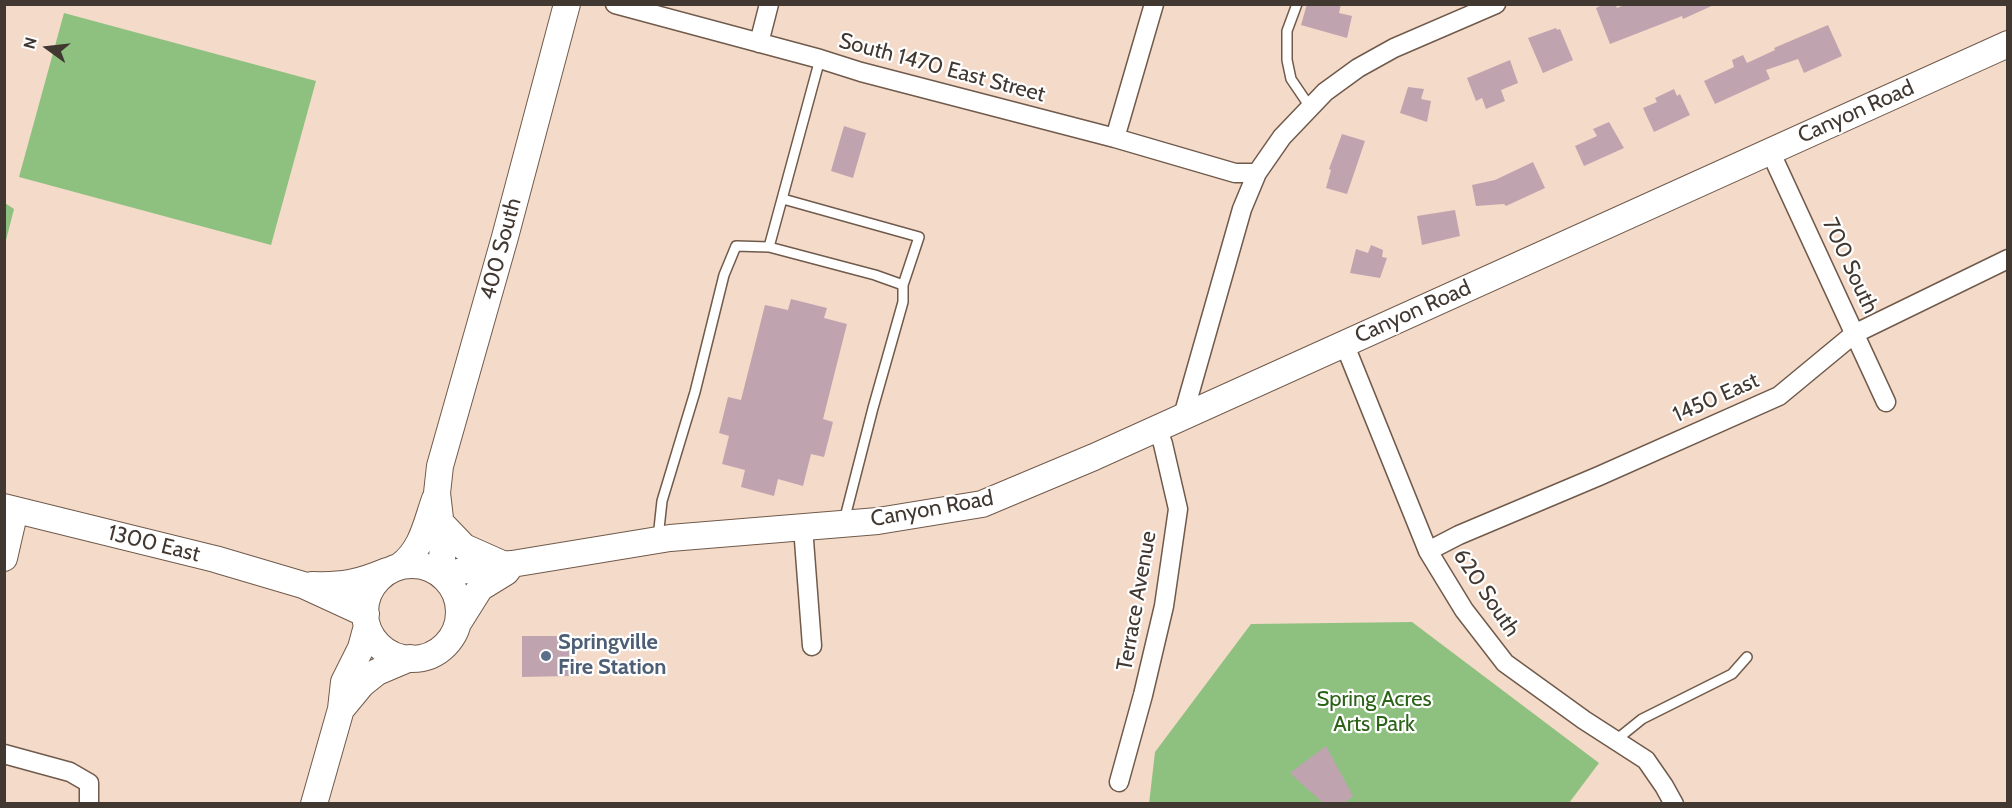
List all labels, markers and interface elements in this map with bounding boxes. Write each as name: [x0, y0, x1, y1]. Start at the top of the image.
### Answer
north arrow: [18, 18, 78, 78]
street label: South 1470 East Street: [836, 28, 1048, 108]
text: N: [19, 35, 41, 51]
street label: Canyon Road: [1794, 75, 1918, 149]
street label: 400 South: [475, 195, 527, 303]
street label: 700 South: [1816, 214, 1884, 318]
street label: Canyon Road: [1351, 275, 1475, 349]
street label: 1450 East: [1669, 367, 1763, 429]
street label: Canyon Road: [869, 485, 995, 533]
street label: 1300 East: [105, 520, 203, 568]
street label: Terrace Avenue: [1112, 529, 1162, 673]
street label: 620 South: [1447, 544, 1525, 642]
place label: Springville Fire Station: [558, 630, 666, 682]
marker: Springville Fire Station: [539, 649, 553, 663]
park label: Spring Acres Arts Park: [1316, 687, 1432, 738]

